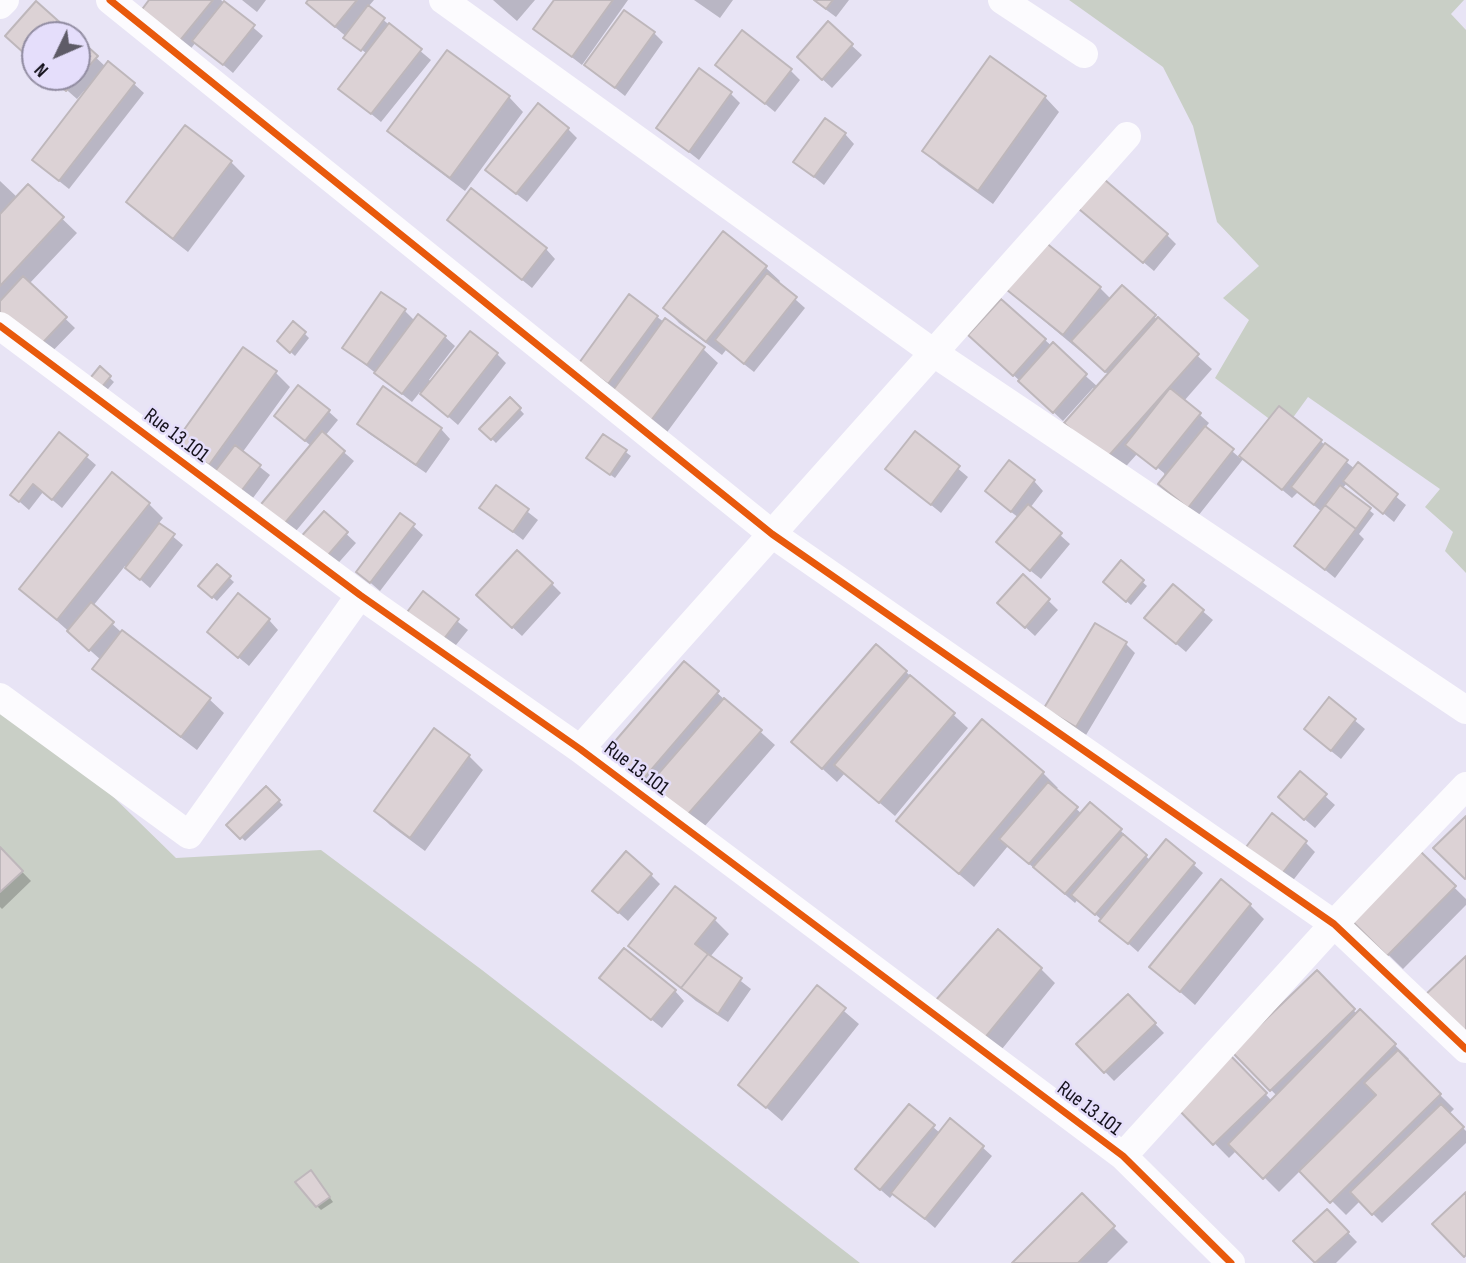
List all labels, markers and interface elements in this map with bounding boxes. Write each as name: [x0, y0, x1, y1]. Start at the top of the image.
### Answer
north arrow: [21, 21, 91, 91]
text: N: [30, 58, 54, 81]
street label: Rue 13.101: [139, 403, 213, 469]
street label: Rue 13.101: [599, 736, 673, 802]
street label: Rue 13.101: [1052, 1076, 1126, 1142]

